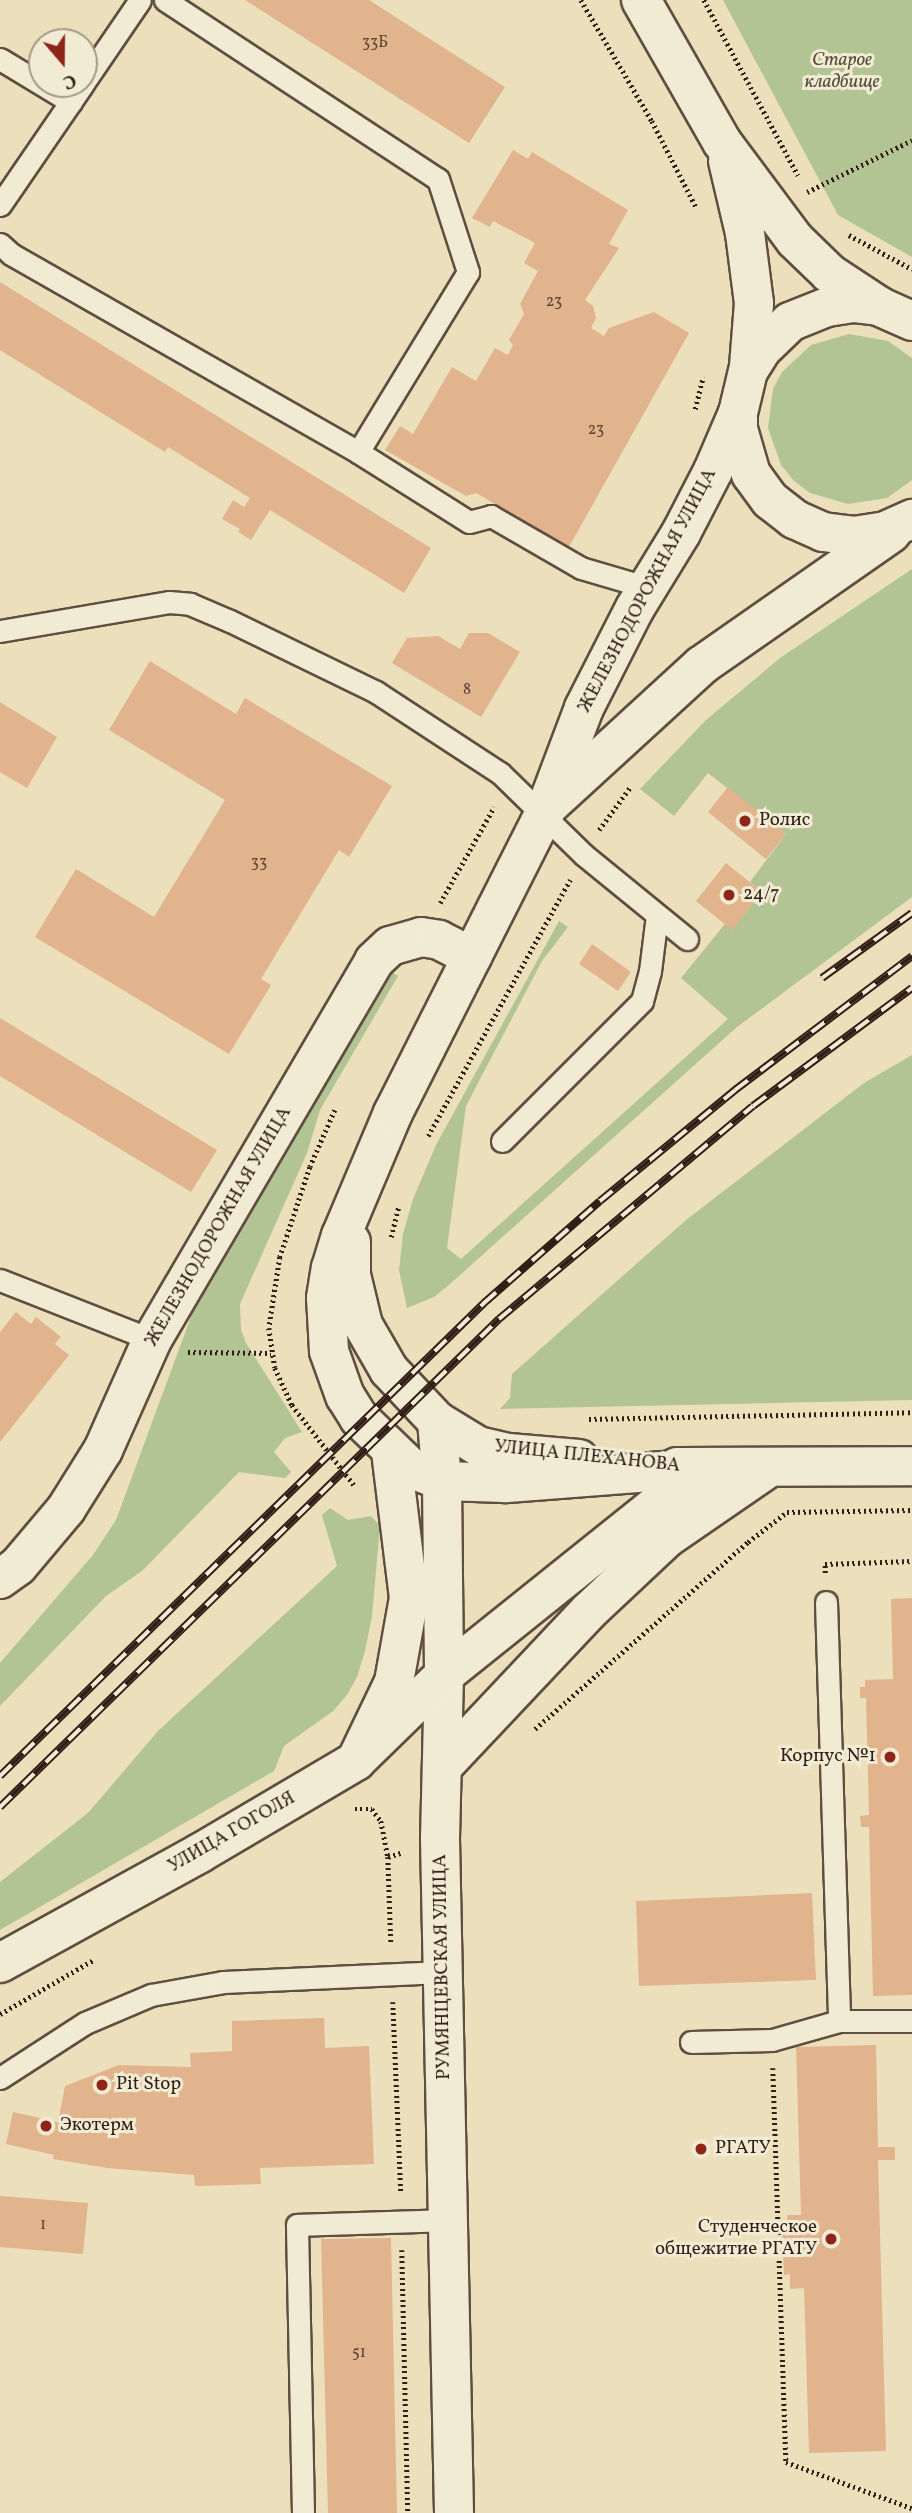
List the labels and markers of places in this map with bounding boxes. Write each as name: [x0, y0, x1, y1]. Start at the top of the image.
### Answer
place label: Ролис: [759, 810, 810, 832]
marker: Ролис: [737, 813, 753, 829]
place label: 24/7: [743, 884, 780, 906]
marker: 24/7: [721, 887, 737, 903]
place label: Корпус №1: [780, 1746, 876, 1768]
marker: Корпус №1: [882, 1749, 898, 1765]
place label: Pit Stop: [116, 2074, 181, 2096]
marker: Pit Stop: [94, 2077, 110, 2093]
place label: Экотерм: [60, 2115, 134, 2137]
marker: Экотерм: [38, 2118, 54, 2134]
place label: РГАТУ: [715, 2138, 771, 2160]
marker: РГАТУ: [693, 2141, 709, 2157]
place label: Студенческое общежитие РГАТУ: [655, 2217, 817, 2261]
marker: Студенческое общежитие РГАТУ: [823, 2231, 839, 2247]

